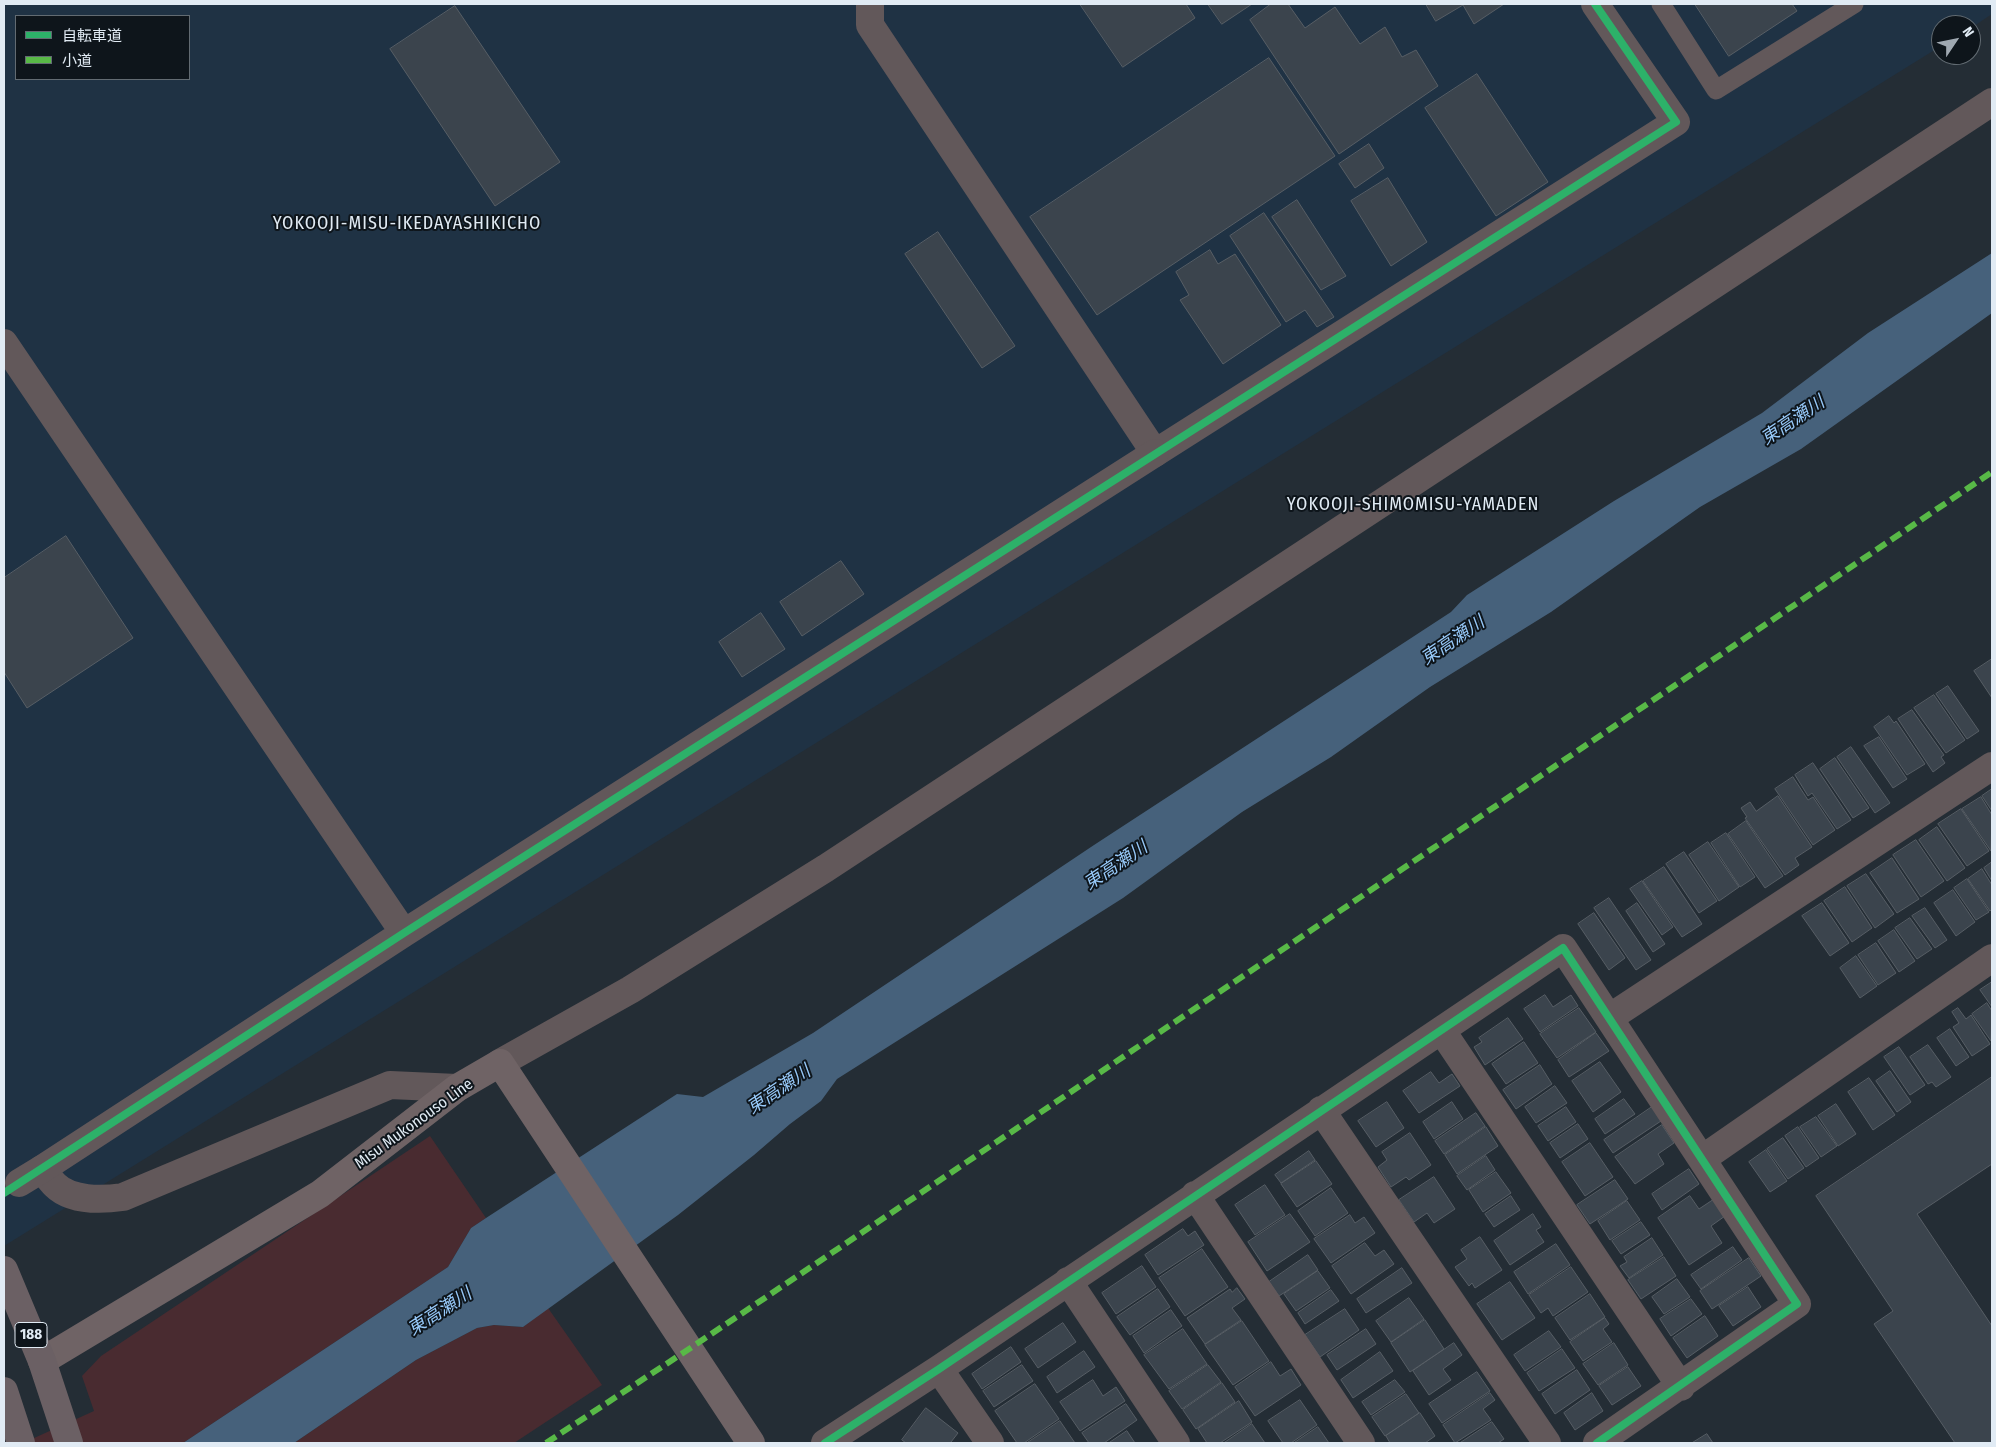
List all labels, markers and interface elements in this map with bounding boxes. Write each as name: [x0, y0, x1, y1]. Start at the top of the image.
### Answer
legend: [15, 15, 190, 80]
north arrow: [1931, 15, 1981, 65]
text: N: [1959, 24, 1977, 40]
text: 自転車道: [62, 27, 122, 45]
text: 小道: [62, 52, 92, 70]
district label: YOKOOJI-MISU-IKEDAYASHIKICHO: [269, 213, 545, 235]
water label: 東高瀬川: [1757, 392, 1829, 450]
district label: YOKOOJI-SHIMOMISU-YAMADEN: [1284, 494, 1542, 516]
water label: 東高瀬川: [1417, 612, 1489, 670]
water label: 東高瀬川: [1080, 837, 1152, 895]
water label: 東高瀬川: [743, 1061, 815, 1119]
street label: Misu Mukonouso Line: [351, 1075, 477, 1173]
water label: 東高瀬川: [404, 1283, 476, 1341]
road number: 188: [15, 1322, 47, 1348]

